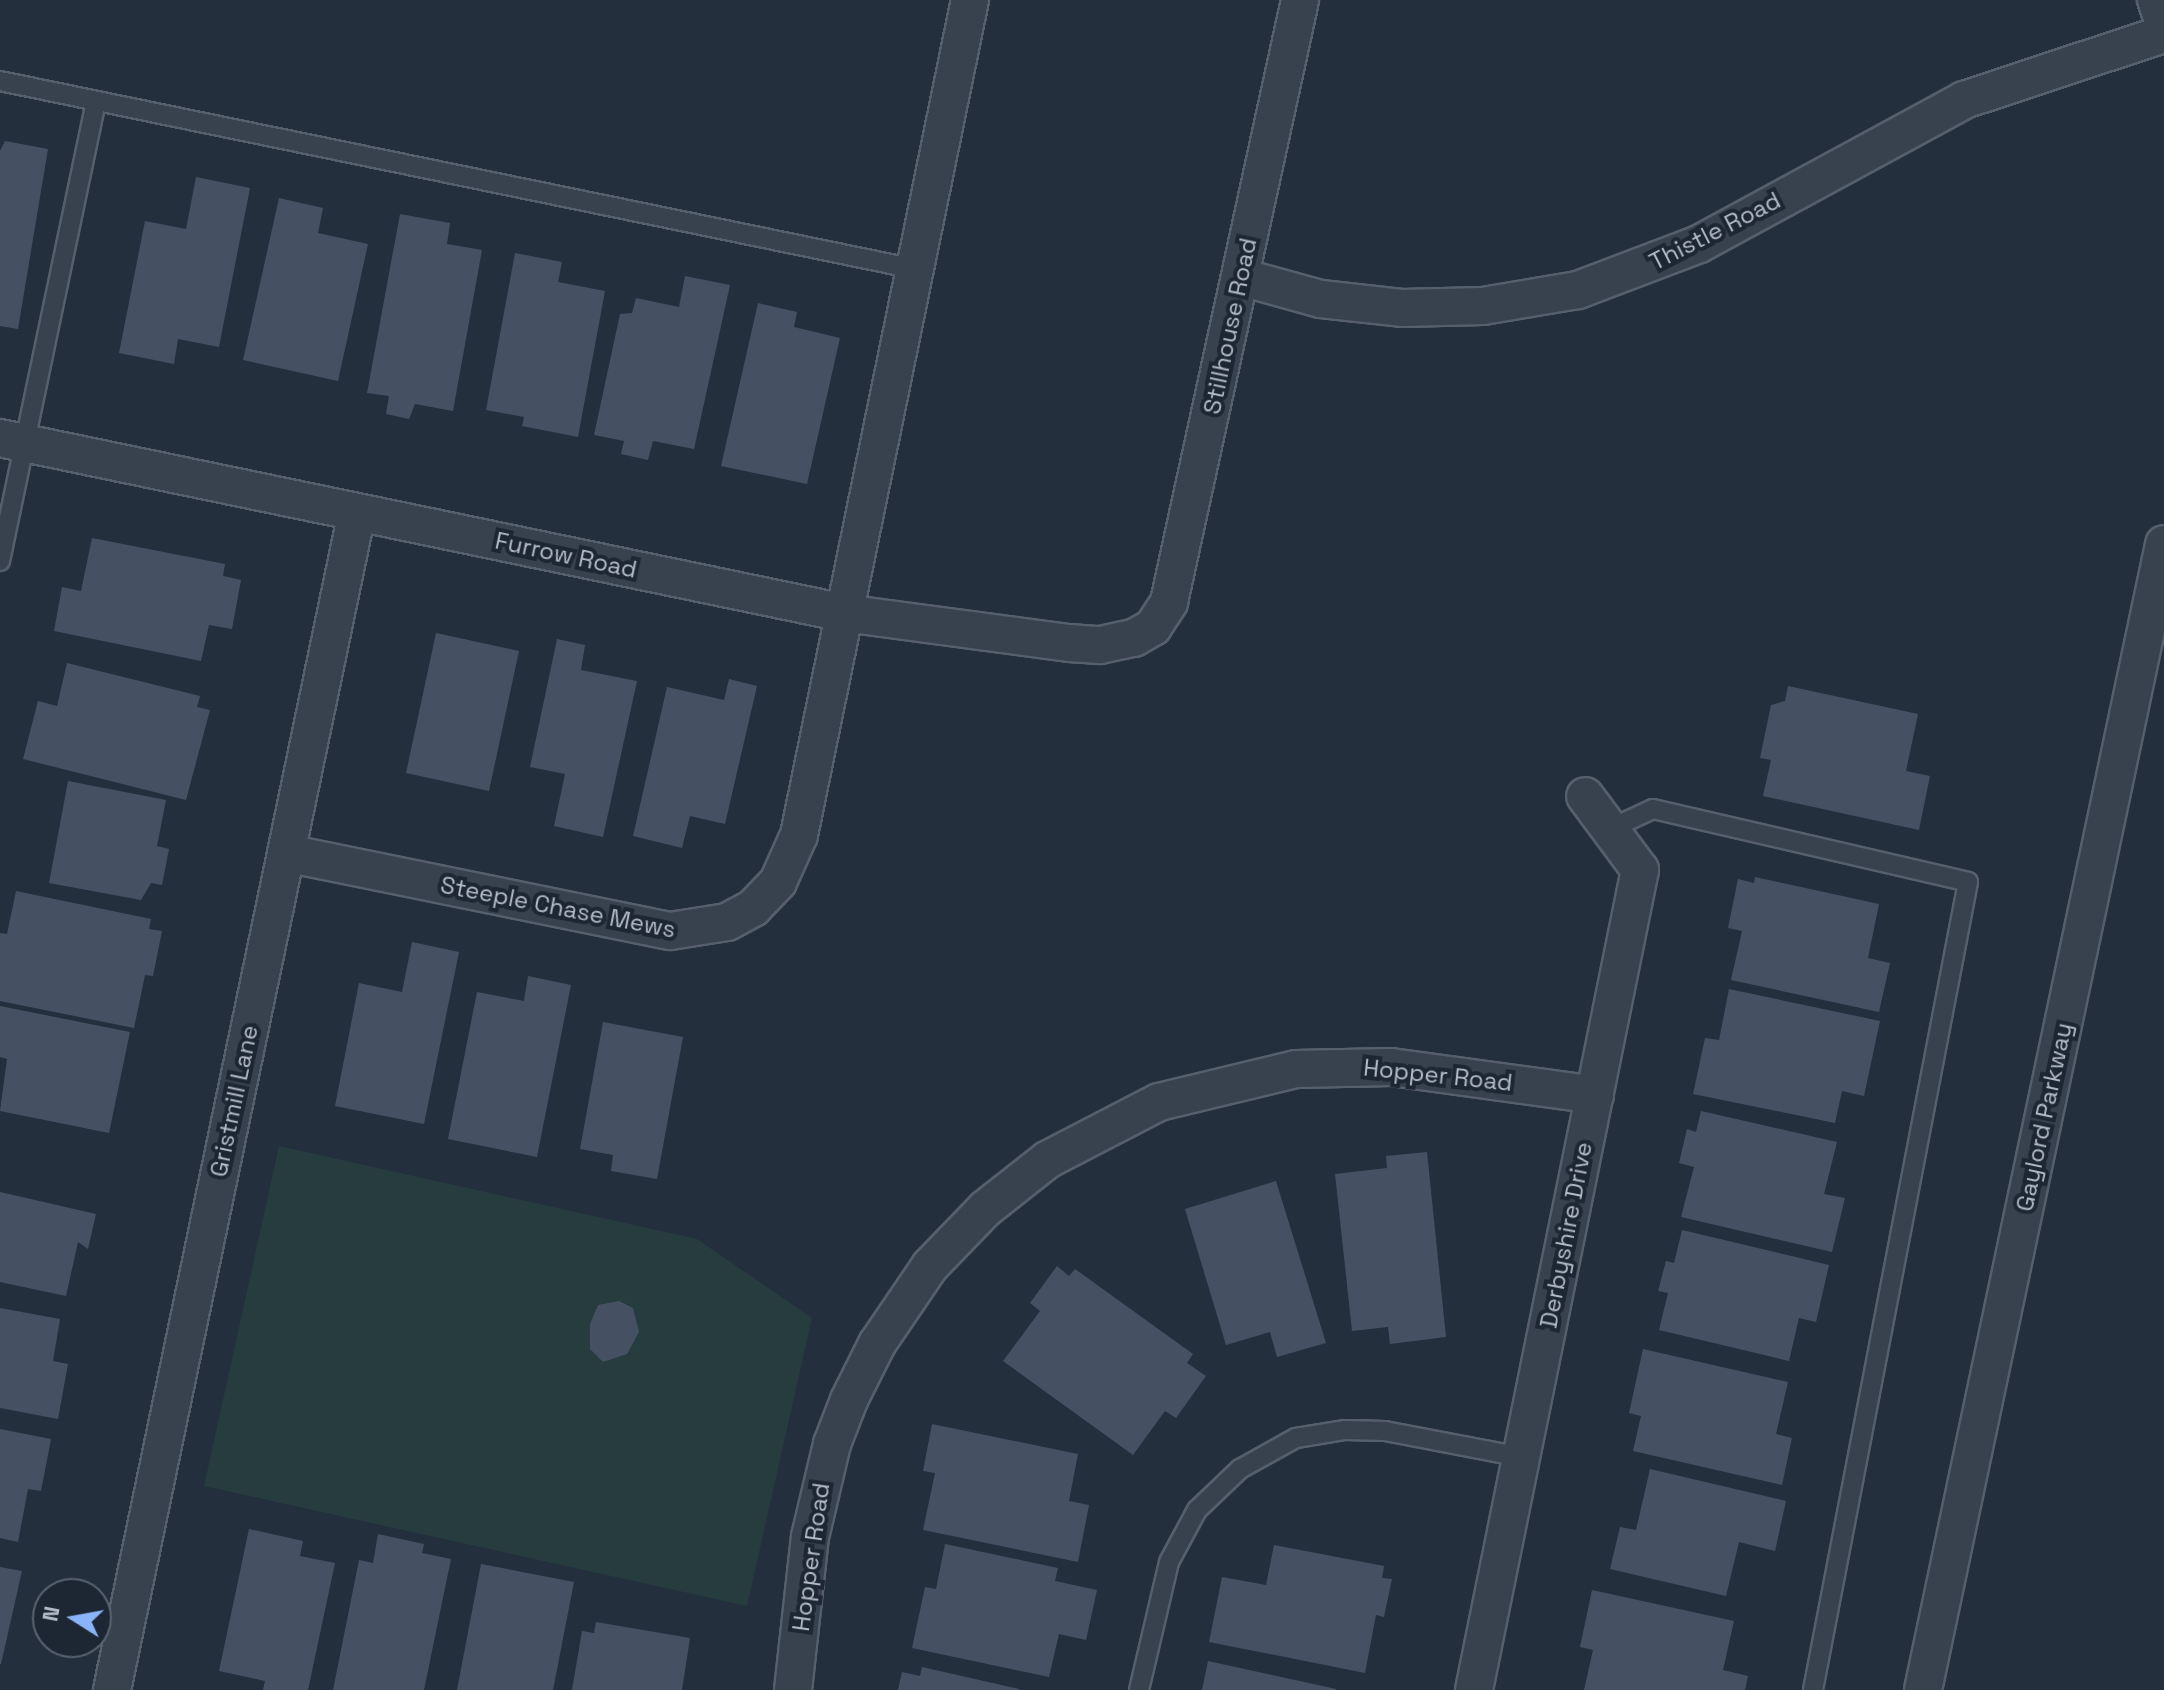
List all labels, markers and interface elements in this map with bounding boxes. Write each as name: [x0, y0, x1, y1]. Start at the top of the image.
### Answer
street label: Thistle Road: [1645, 186, 1785, 276]
street label: Stillhouse Road: [1197, 235, 1263, 417]
street label: Furrow Road: [492, 526, 640, 584]
street label: Steeple Chase Mews: [438, 870, 678, 944]
street label: Gaylord Parkway: [2010, 1020, 2078, 1214]
street label: Gristmill Lane: [204, 1022, 264, 1180]
street label: Hopper Road: [1362, 1053, 1514, 1097]
street label: Derbyshire Drive: [1534, 1139, 1598, 1331]
street label: Hopper Road: [786, 1481, 836, 1633]
north arrow: [32, 1578, 112, 1658]
text: N: [35, 1604, 66, 1624]

